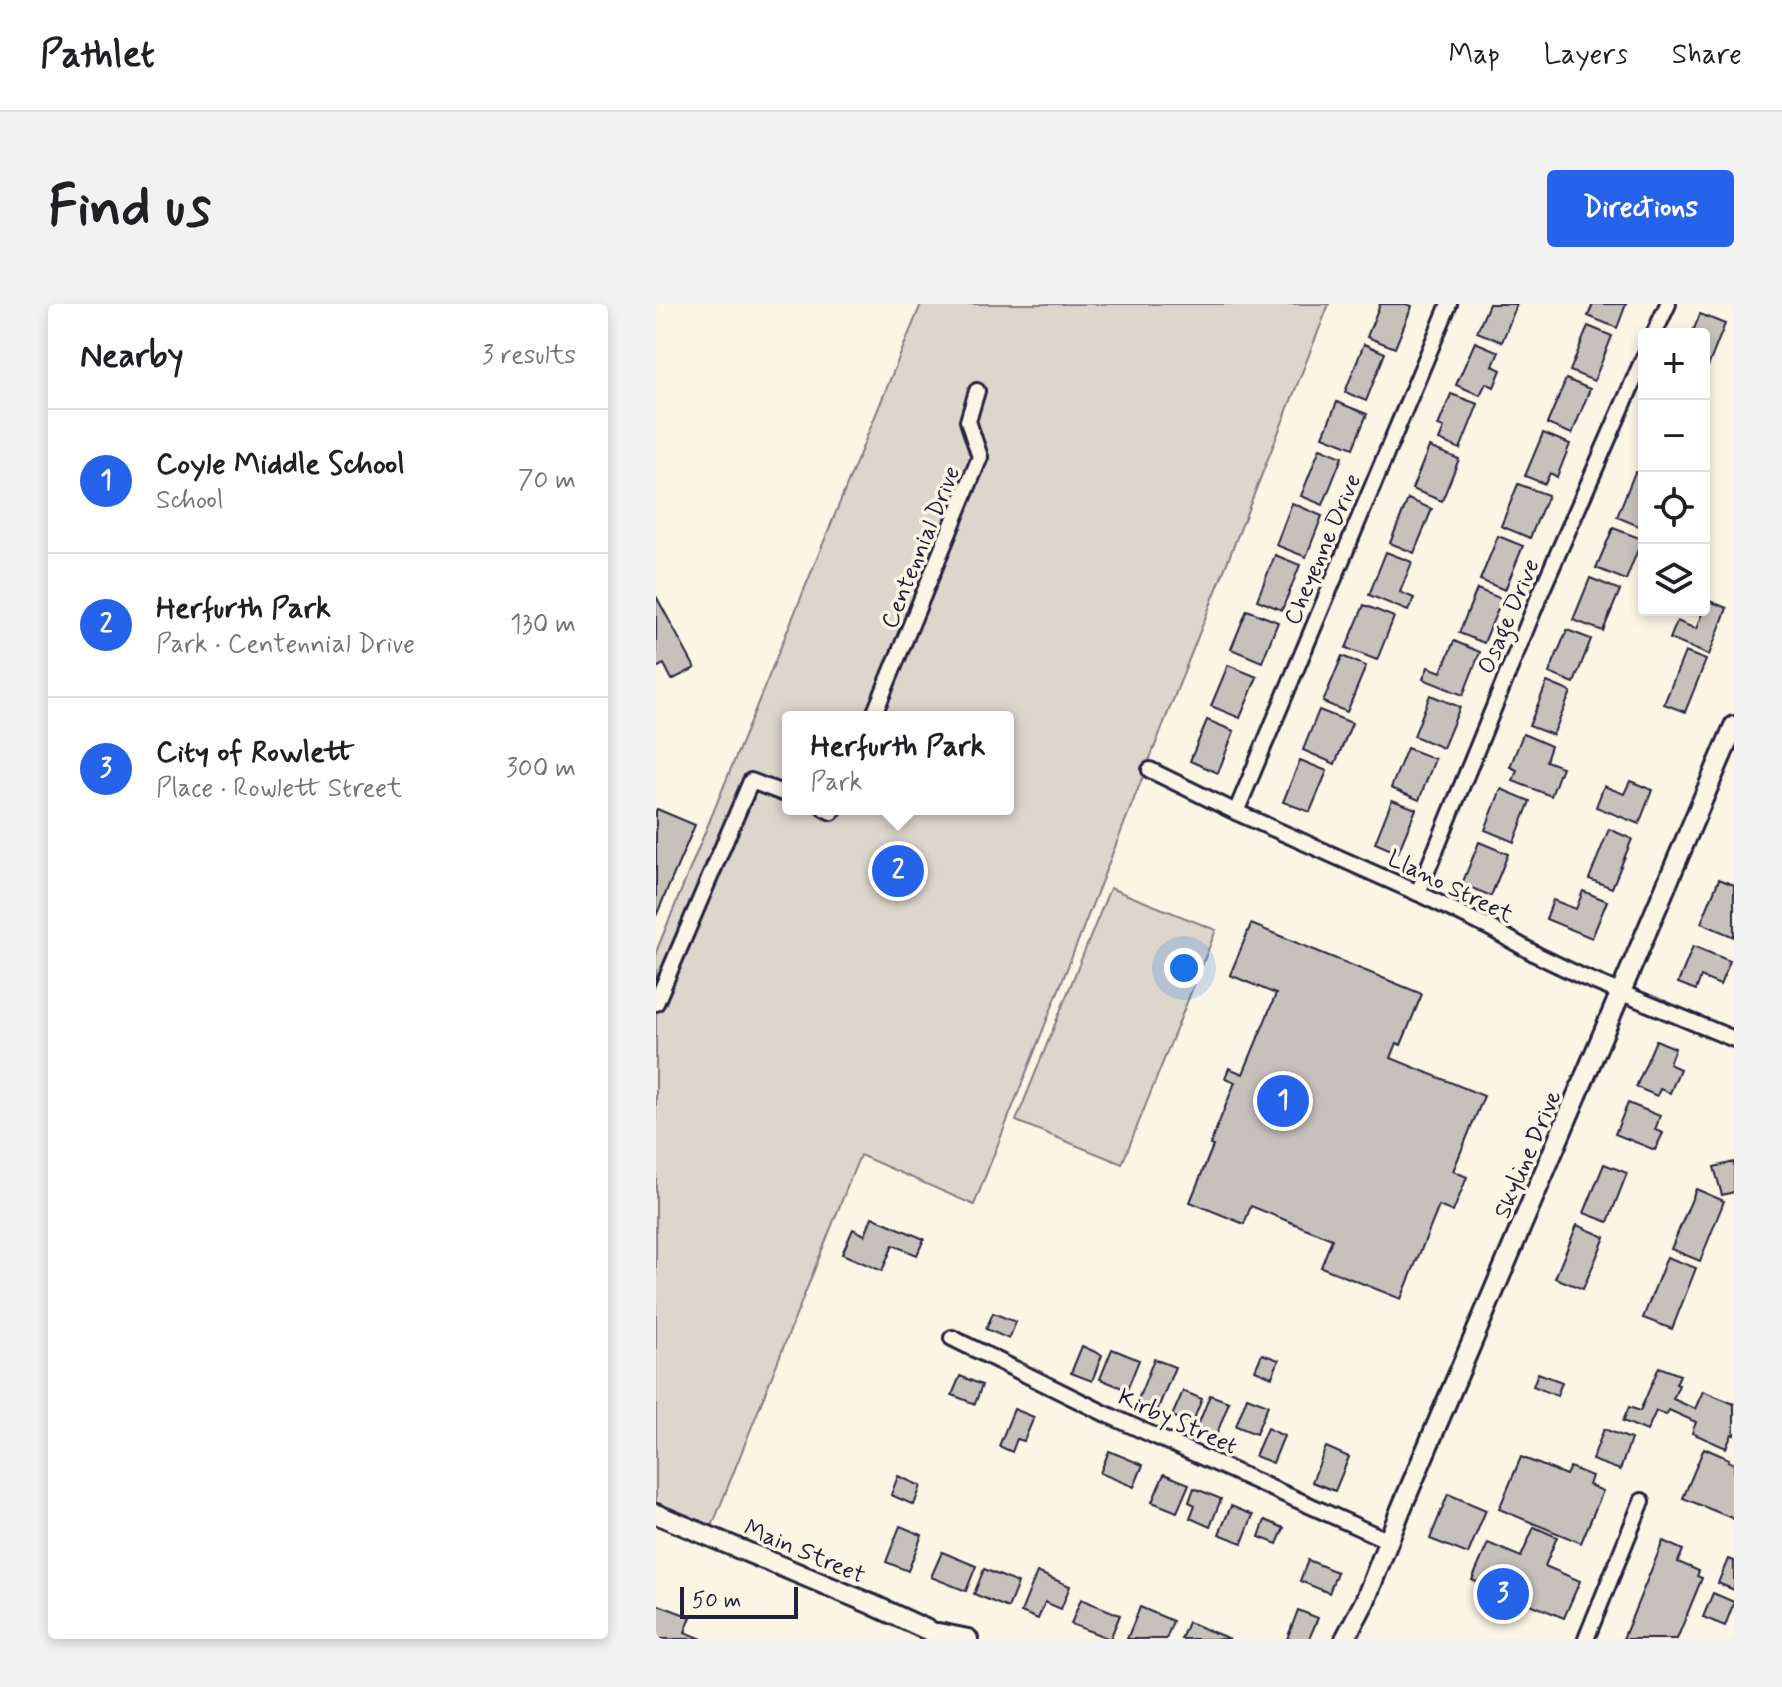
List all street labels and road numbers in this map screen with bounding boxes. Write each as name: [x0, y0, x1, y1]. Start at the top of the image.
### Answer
street label: Centennial Drive: [875, 462, 968, 633]
street label: Cheyenne Drive: [1278, 469, 1369, 630]
street label: Osage Drive: [1471, 554, 1550, 680]
street label: Llano Street: [1382, 844, 1518, 931]
street label: Skyline Drive: [1487, 1086, 1569, 1224]
street label: Kirby Street: [1113, 1382, 1242, 1462]
street label: Main Street: [739, 1513, 870, 1592]

